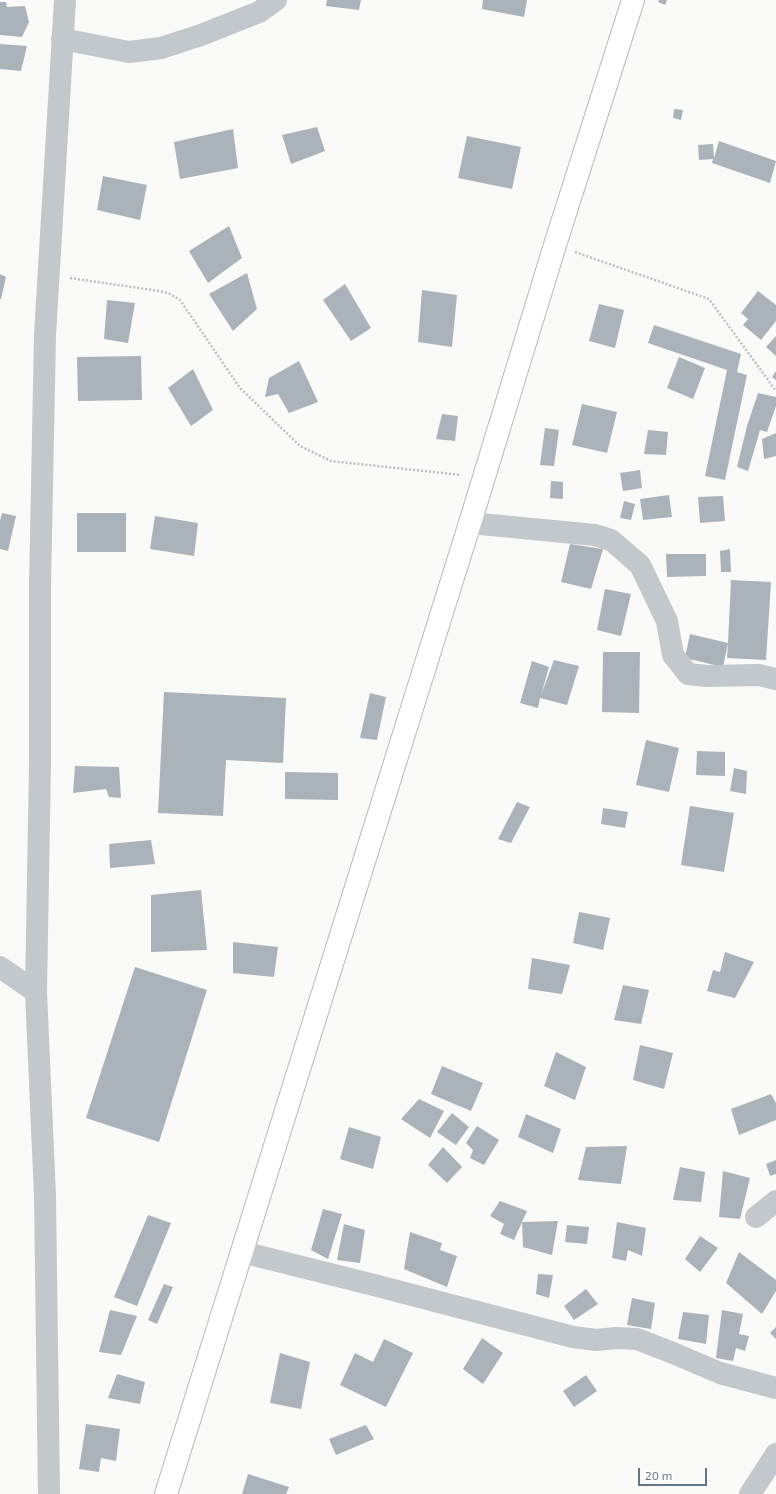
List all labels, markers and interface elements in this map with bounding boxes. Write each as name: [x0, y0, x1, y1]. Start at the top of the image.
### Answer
scale bar: [640, 1460, 709, 1486]
text: 20 m: [645, 1468, 672, 1482]

